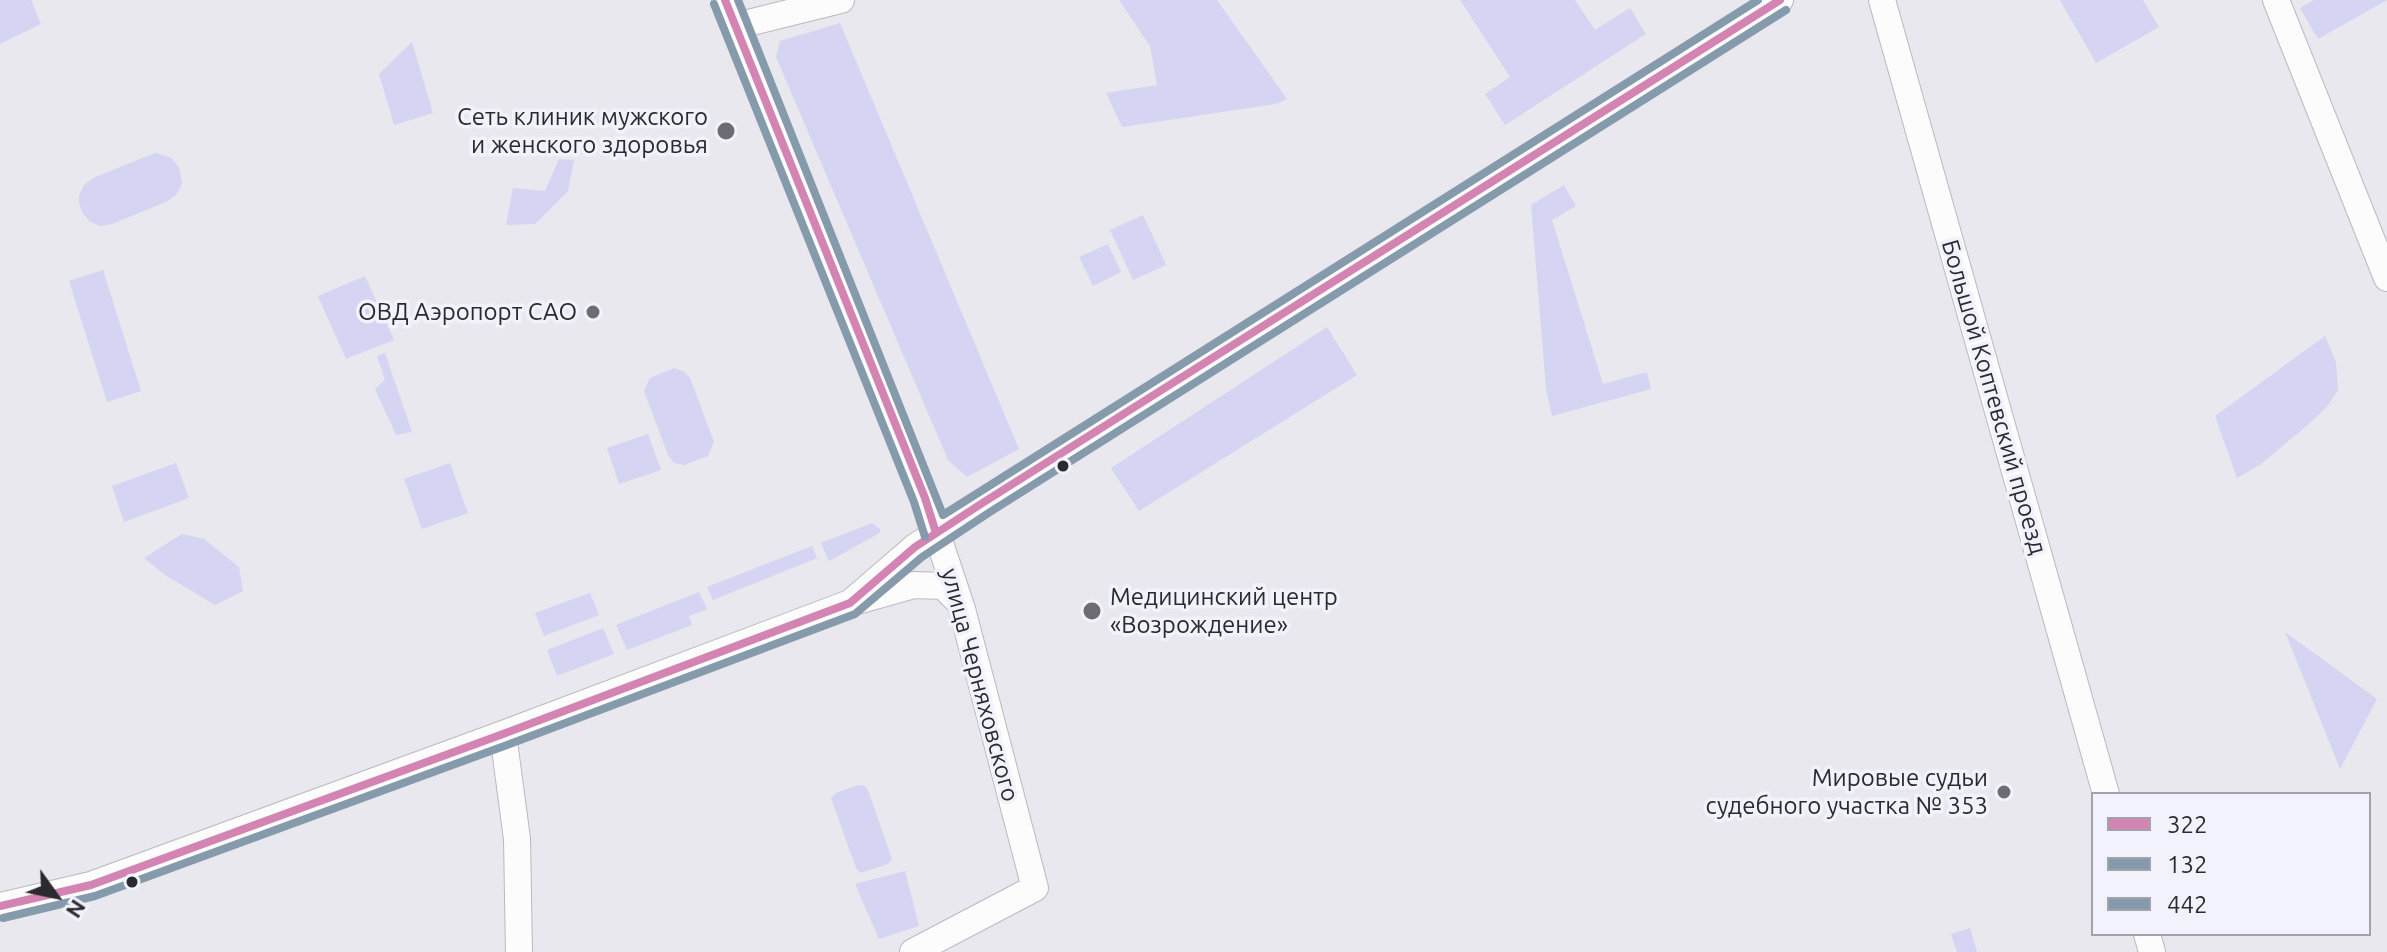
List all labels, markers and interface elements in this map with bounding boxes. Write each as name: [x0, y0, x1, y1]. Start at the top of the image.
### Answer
place label: Сеть клиник мужского и женского здоровья: [457, 103, 708, 159]
marker: Сеть клиник мужского и женского здоровья: [715, 120, 737, 142]
street label: Большой Коптевский проезд: [1935, 236, 2053, 558]
place label: ОВД Аэропорт САО: [358, 298, 577, 326]
marker: ОВД Аэропорт САО: [584, 303, 602, 321]
unlabelled marker: [1055, 458, 1071, 474]
street label: улица Черняховского: [935, 565, 1025, 805]
place label: Медицинский центр «Возрождение»: [1110, 583, 1338, 639]
marker: Медицинский центр «Возрождение»: [1081, 600, 1103, 622]
place label: Мировые судьи судебного участка № 353: [1705, 764, 1988, 820]
marker: Мировые судьи судебного участка № 353: [1995, 783, 2013, 801]
legend: [2091, 792, 2371, 936]
text: 322: [2167, 811, 2208, 838]
text: 132: [2167, 851, 2208, 878]
north arrow: [16, 856, 96, 936]
unlabelled marker: [124, 874, 140, 890]
text: 442: [2167, 891, 2208, 918]
text: N: [62, 896, 92, 923]

